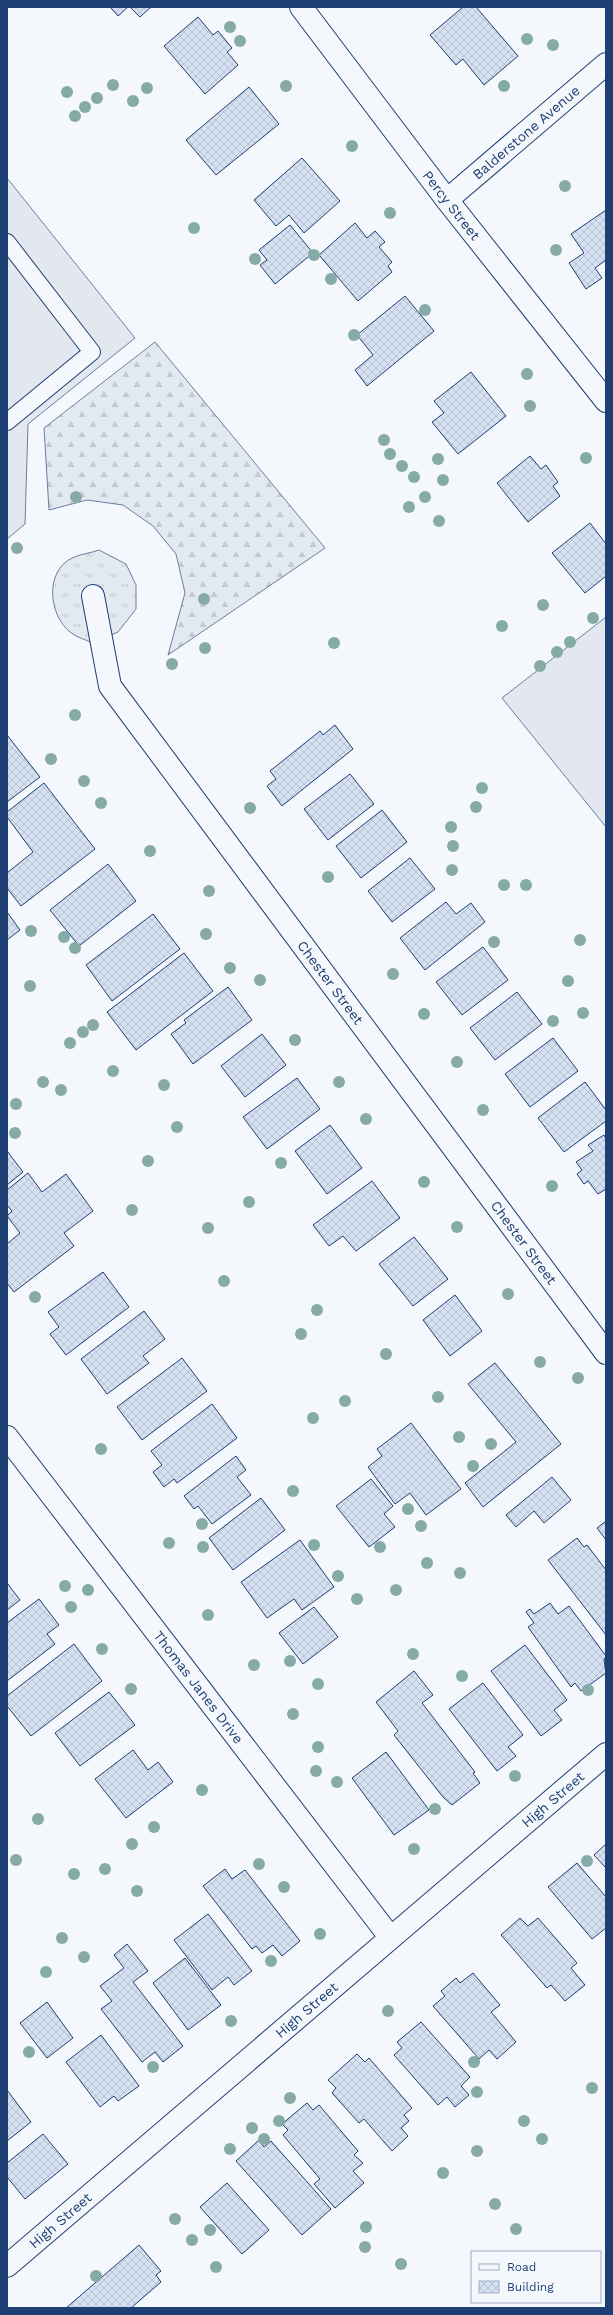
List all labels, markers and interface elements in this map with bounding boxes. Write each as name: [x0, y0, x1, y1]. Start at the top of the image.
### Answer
street label: Balderstone Avenue: [469, 82, 583, 183]
street label: Percy Street: [420, 167, 484, 243]
street label: Chester Street: [294, 938, 367, 1027]
street label: Chester Street: [487, 1198, 560, 1287]
street label: Thomas Janes Drive: [150, 1628, 247, 1747]
street label: High Street: [518, 1768, 587, 1831]
street label: High Street: [272, 1979, 341, 2041]
street label: High Street: [26, 2189, 95, 2252]
legend: [471, 2251, 601, 2303]
text: Road: [507, 2260, 536, 2274]
text: Building: [507, 2280, 554, 2294]

